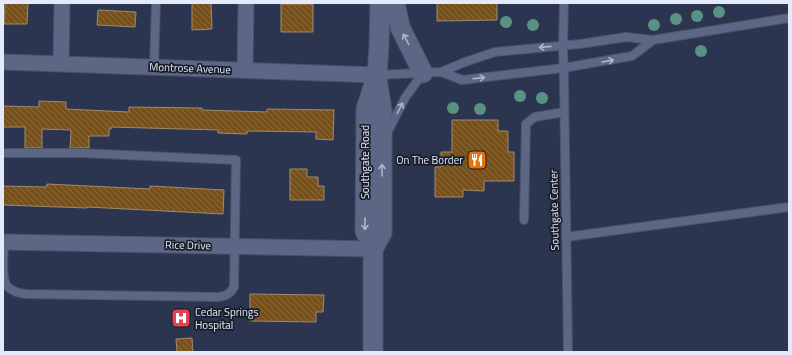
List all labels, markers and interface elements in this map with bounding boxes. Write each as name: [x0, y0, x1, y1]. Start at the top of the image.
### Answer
one-way arrow: [402, 33, 409, 45]
one-way arrow: [539, 44, 552, 51]
one-way arrow: [601, 56, 614, 64]
street label: Montrose Avenue: [149, 59, 232, 77]
one-way arrow: [472, 74, 485, 82]
one-way arrow: [397, 102, 404, 114]
street label: Southgate Road: [357, 125, 373, 199]
restaurant icon: On The Border: [466, 149, 488, 171]
place label: On The Border: [396, 152, 463, 168]
one-way arrow: [378, 164, 386, 177]
street label: Southgate Center: [545, 169, 563, 251]
one-way arrow: [361, 217, 369, 230]
street label: Rice Drive: [165, 237, 212, 253]
place label: Cedar Springs Hospital: [195, 304, 259, 333]
hospital icon: Cedar Springs Hospital: [170, 307, 192, 329]

